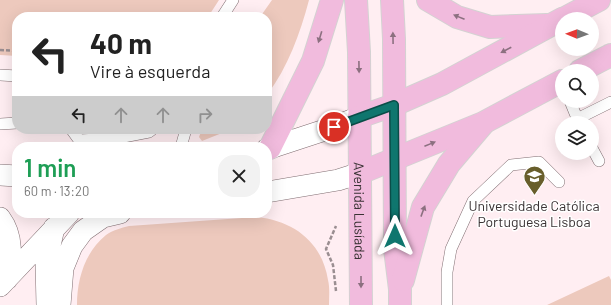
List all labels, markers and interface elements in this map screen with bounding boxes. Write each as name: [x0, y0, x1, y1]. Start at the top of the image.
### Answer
north arrow: [555, 12, 599, 56]
map controls: [555, 12, 599, 160]
one-way arrow: [452, 14, 464, 20]
text: 40 m: [90, 26, 152, 60]
icon: left: [24, 28, 76, 80]
one-way arrow: [317, 32, 323, 44]
one-way arrow: [390, 32, 397, 44]
one-way arrow: [500, 46, 511, 53]
text: Vire à esquerda: [90, 60, 210, 82]
one-way arrow: [356, 61, 362, 74]
button: search: [555, 64, 599, 108]
icon: left: [68, 104, 90, 126]
icon: ahead: [110, 104, 132, 126]
icon: ahead: [152, 104, 174, 126]
icon: right: [194, 104, 216, 126]
pin: [317, 110, 351, 144]
icon: arrive: [323, 116, 345, 138]
button: layers: [555, 116, 599, 160]
one-way arrow: [425, 141, 437, 147]
text: 1 min: [24, 153, 76, 182]
button: close: [218, 155, 260, 197]
street label: Avenida Lusíada: [351, 162, 369, 260]
school or university icon: Universidade Católica Portuguesa Lisboa: [521, 164, 547, 197]
text: 60 m · 13:20: [24, 183, 89, 199]
place label: Universidade Católica Portuguesa Lisboa: [468, 197, 600, 230]
one-way arrow: [420, 205, 426, 217]
position arrow: [374, 215, 416, 257]
one-way arrow: [358, 276, 364, 289]

